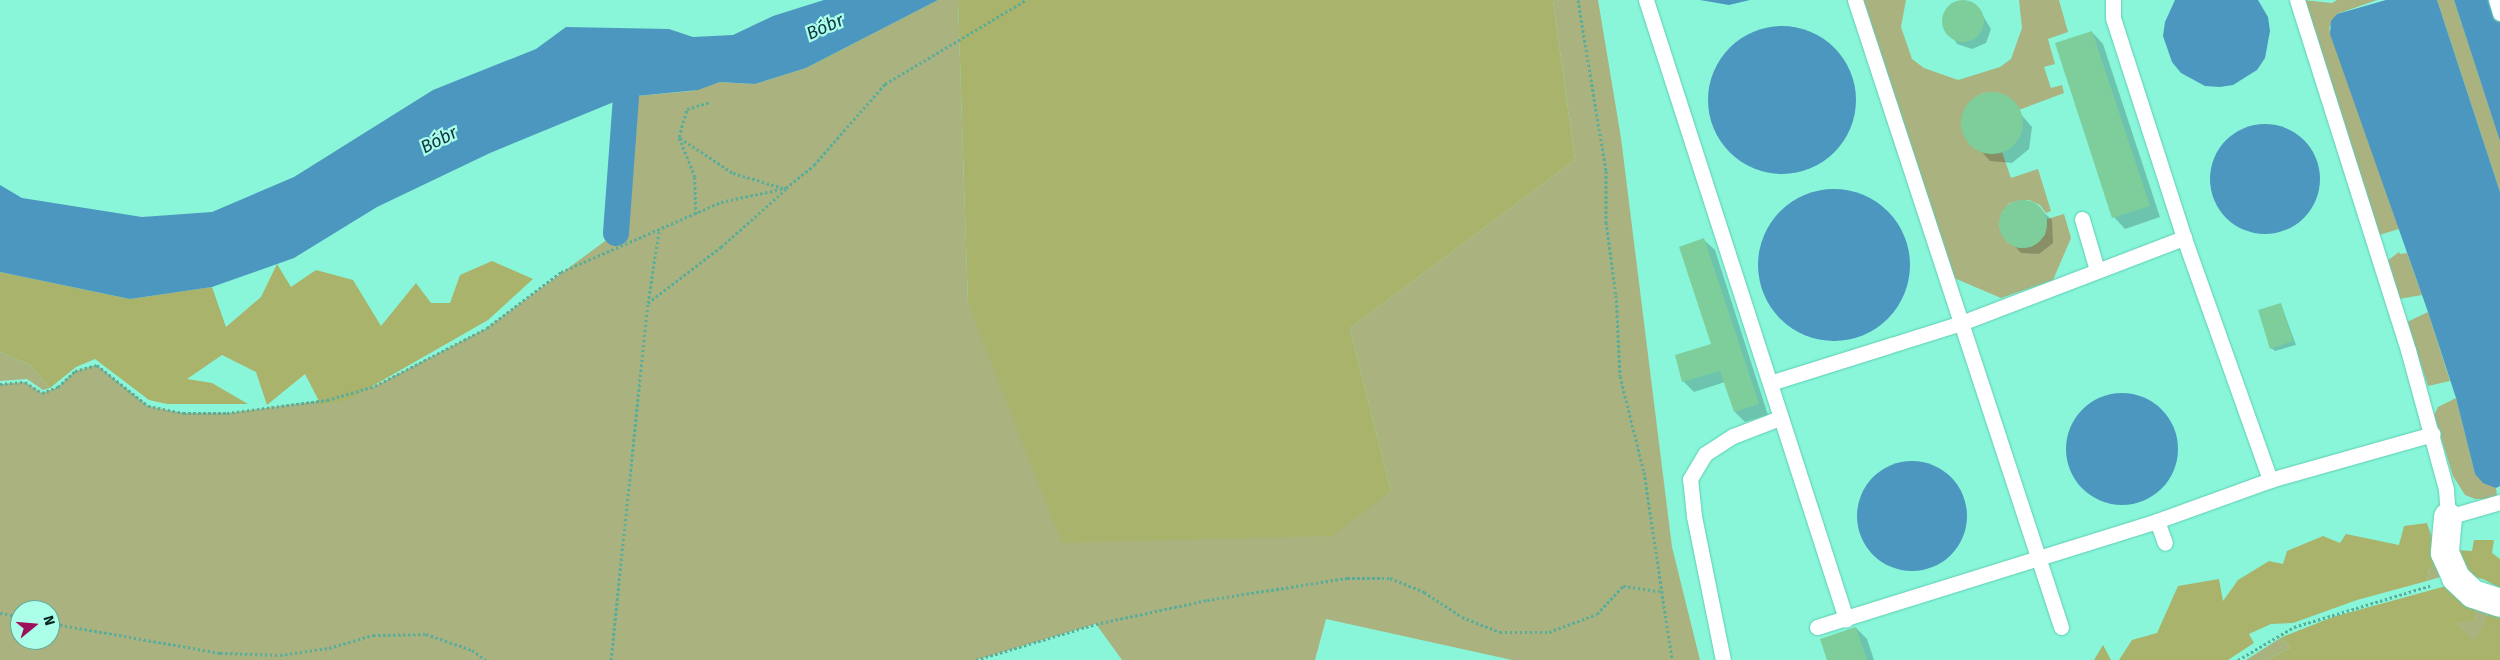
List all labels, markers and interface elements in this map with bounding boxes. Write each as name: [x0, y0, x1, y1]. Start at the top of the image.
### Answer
water label: Bóbr: [803, 9, 847, 45]
water label: Bóbr: [417, 122, 461, 158]
north arrow: [10, 600, 60, 650]
text: N: [39, 614, 58, 628]

